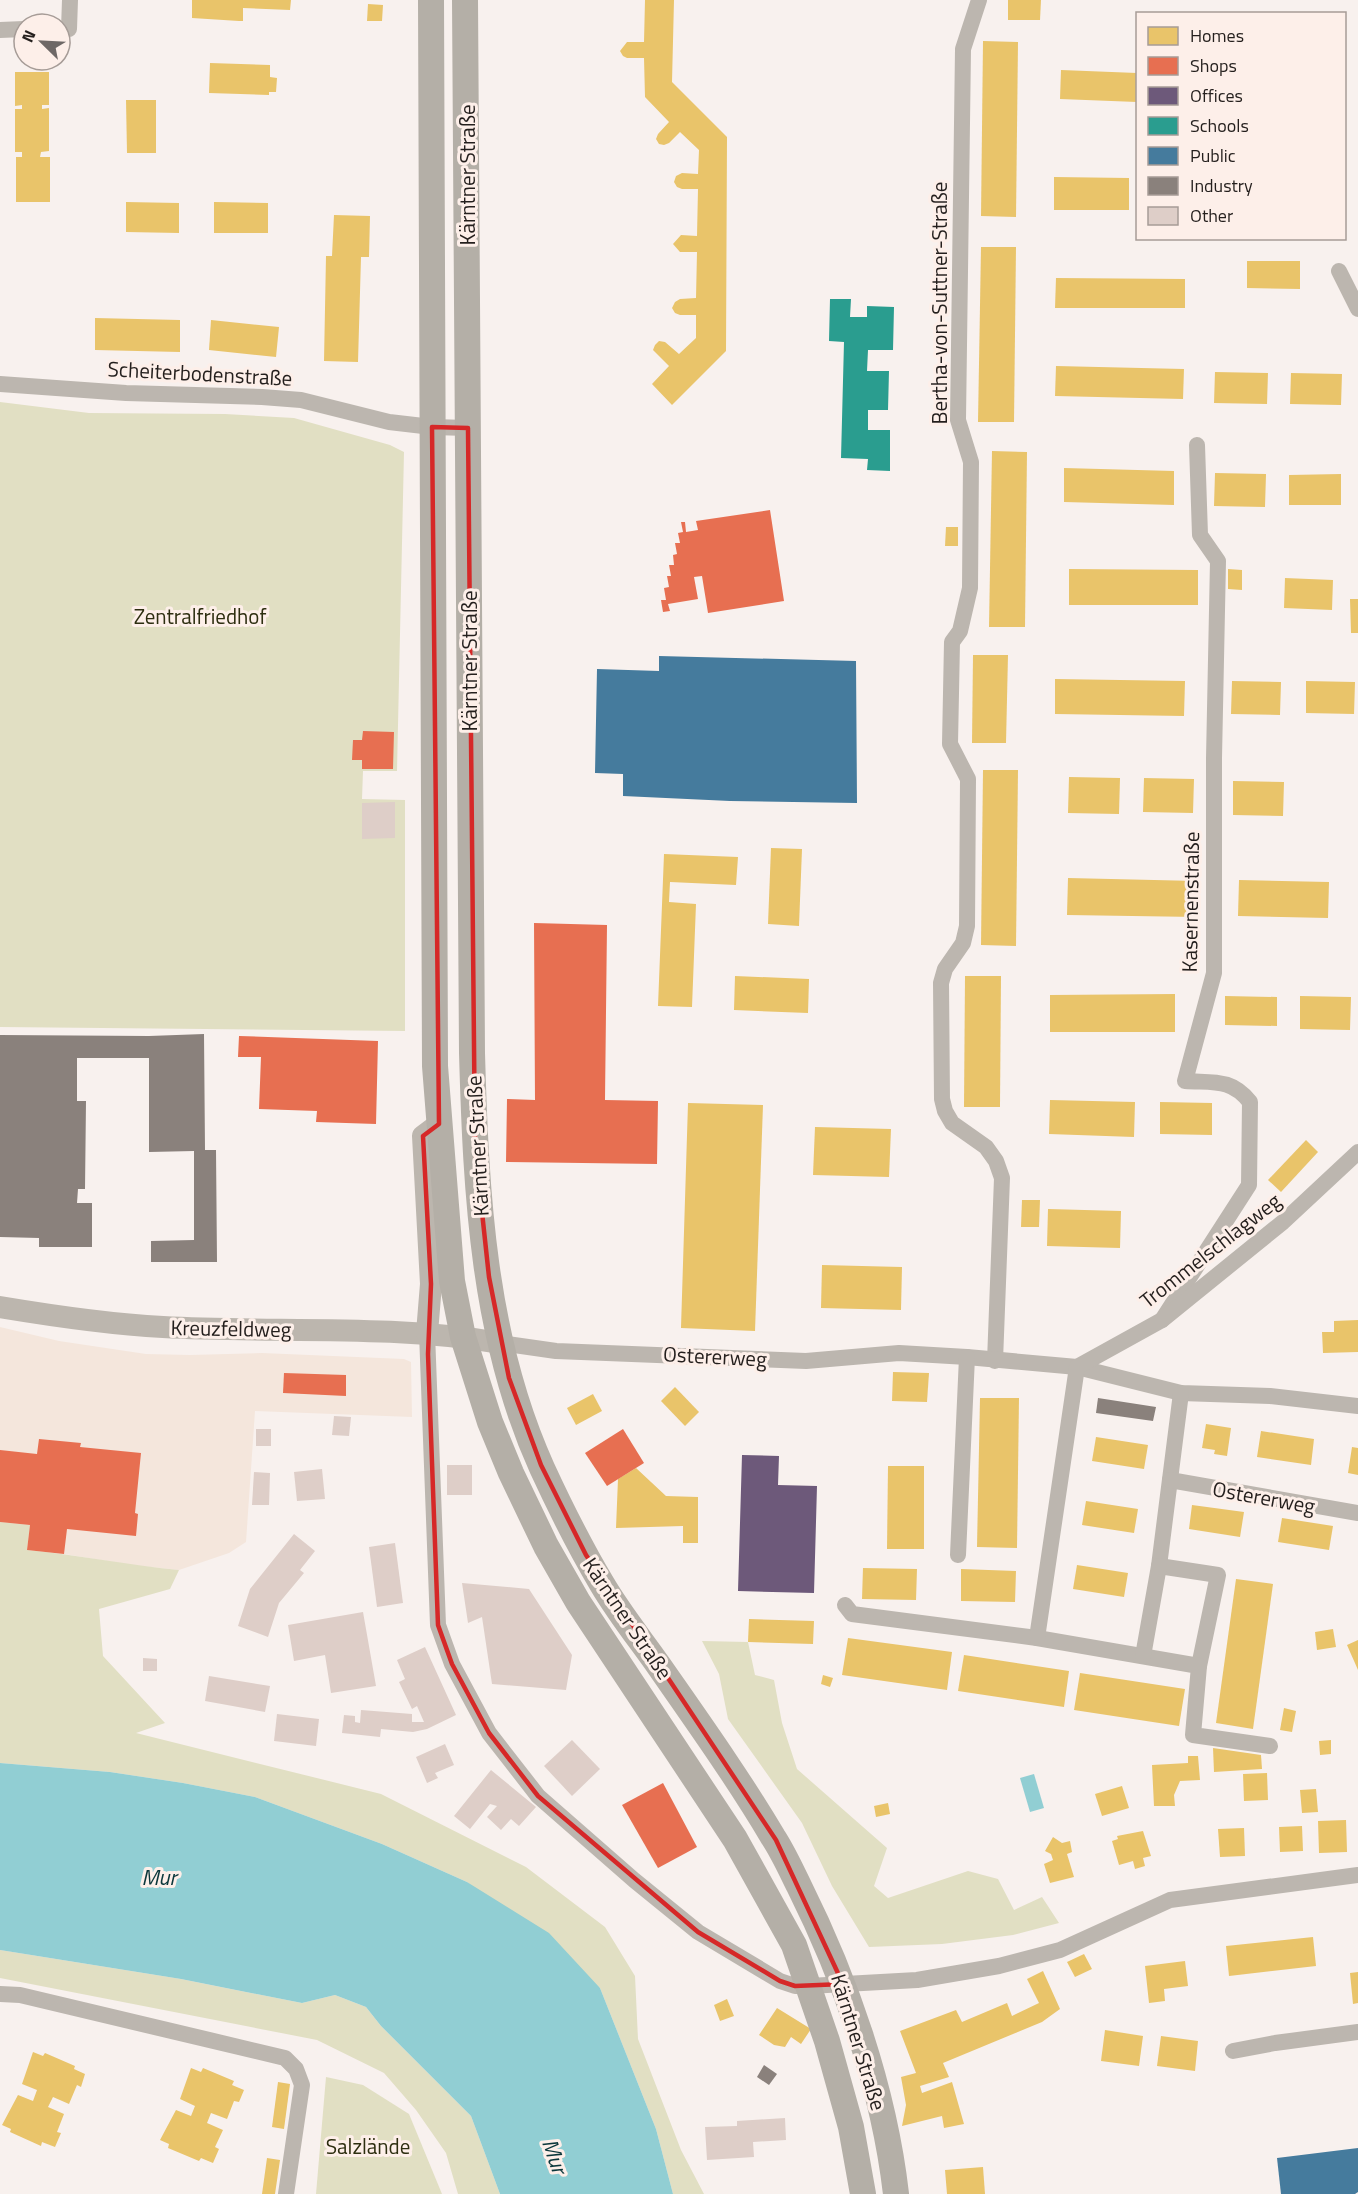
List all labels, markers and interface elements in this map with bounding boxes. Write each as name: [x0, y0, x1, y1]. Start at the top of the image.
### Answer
north arrow: [12, 12, 72, 72]
legend: [1136, 12, 1346, 240]
text: Homes: [1190, 22, 1244, 49]
text: N: [15, 26, 42, 46]
text: Shops: [1190, 52, 1237, 79]
text: Offices: [1190, 82, 1243, 109]
street label: Kärntner Straße: [451, 104, 483, 246]
text: Schools: [1190, 112, 1249, 139]
text: Public: [1190, 142, 1236, 169]
text: Industry: [1190, 172, 1253, 199]
street label: Bertha-von-Suttner-Straße: [923, 182, 955, 424]
text: Other: [1190, 202, 1233, 229]
street label: Scheiterbodenstraße: [107, 352, 293, 394]
street label: Kärntner Straße: [453, 590, 485, 732]
park label: Zentralfriedhof: [134, 600, 266, 632]
street label: Kasernenstraße: [1173, 831, 1207, 973]
street label: Kärntner Straße: [457, 1075, 497, 1217]
street label: Trommelschlagweg: [1133, 1184, 1288, 1315]
street label: Kreuzfeldweg: [170, 1311, 292, 1345]
street label: Ostererweg: [662, 1337, 768, 1375]
street label: Ostererweg: [1210, 1472, 1318, 1522]
street label: Kärntner Straße: [575, 1551, 681, 1685]
water label: Mur: [141, 1860, 180, 1894]
street label: Kärntner Straße: [823, 1970, 895, 2114]
park label: Salzlände: [326, 2130, 410, 2162]
water label: Mur: [533, 2134, 578, 2181]

